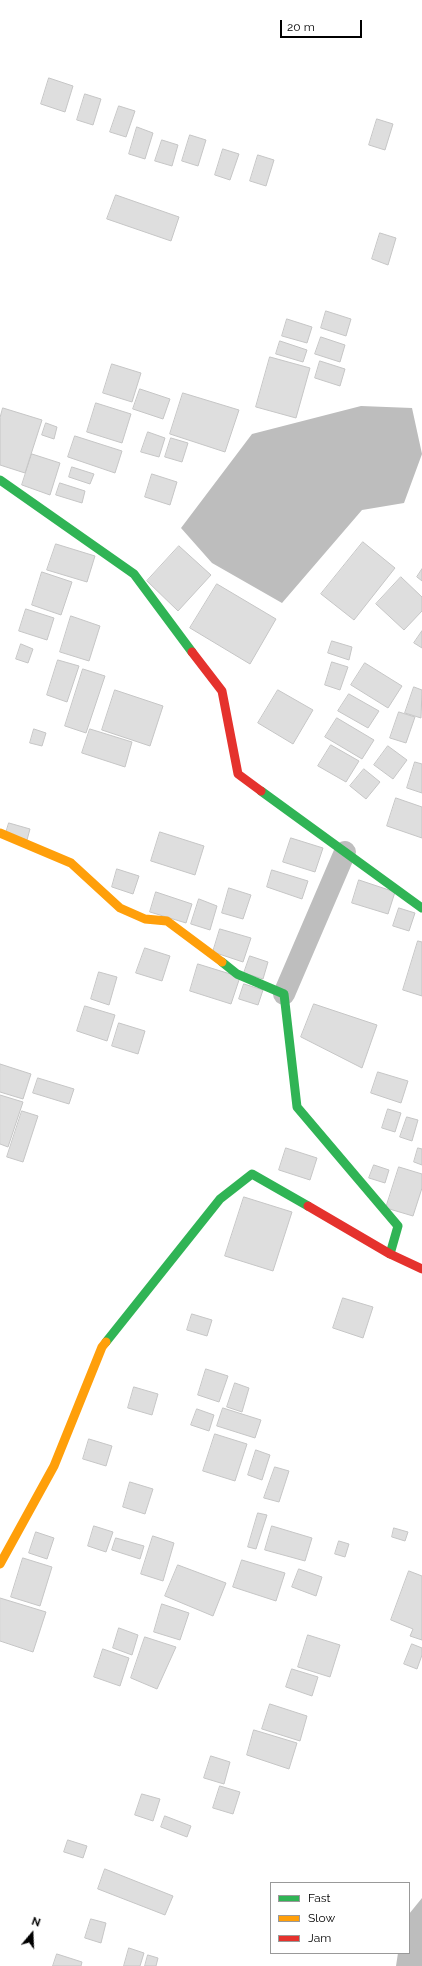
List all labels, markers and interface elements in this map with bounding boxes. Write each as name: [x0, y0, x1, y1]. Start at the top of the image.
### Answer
scale bar: [282, 12, 364, 38]
text: 20 m: [287, 20, 315, 34]
legend: [270, 1882, 410, 1954]
text: Fast: [308, 1891, 331, 1905]
text: Slow: [308, 1911, 335, 1925]
north arrow: [12, 1914, 52, 1954]
text: N: [30, 1915, 42, 1930]
text: Jam: [308, 1931, 331, 1945]

